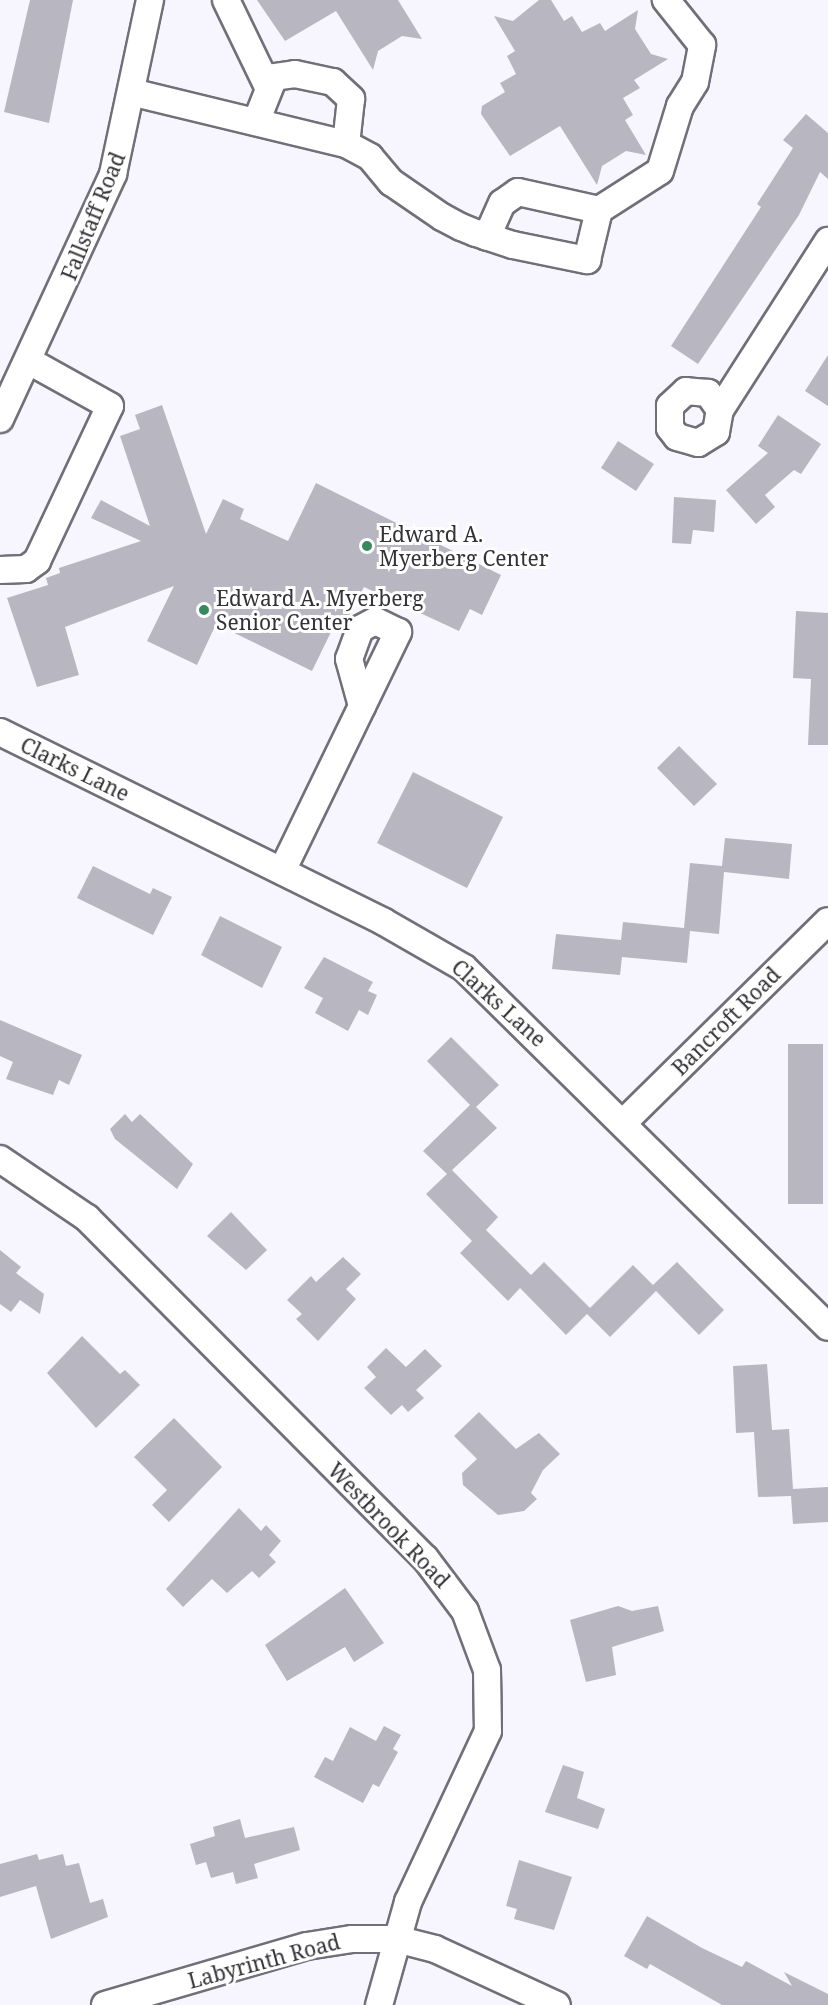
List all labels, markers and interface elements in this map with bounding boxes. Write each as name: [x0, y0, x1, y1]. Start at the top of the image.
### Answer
street label: Fallstaff Road: [56, 148, 130, 284]
place label: Edward A. Myerberg Center: [379, 521, 549, 571]
marker: Edward A. Myerberg Center: [360, 539, 374, 553]
place label: Edward A. Myerberg Senior Center: [216, 585, 424, 635]
marker: Edward A. Myerberg Senior Center: [197, 603, 211, 617]
street label: Clarks Lane: [16, 732, 134, 806]
street label: Clarks Lane: [447, 954, 551, 1052]
street label: Bancroft Road: [667, 962, 785, 1080]
street label: Westbrook Road: [323, 1457, 455, 1593]
street label: Labyrinth Road: [185, 1929, 343, 1993]

